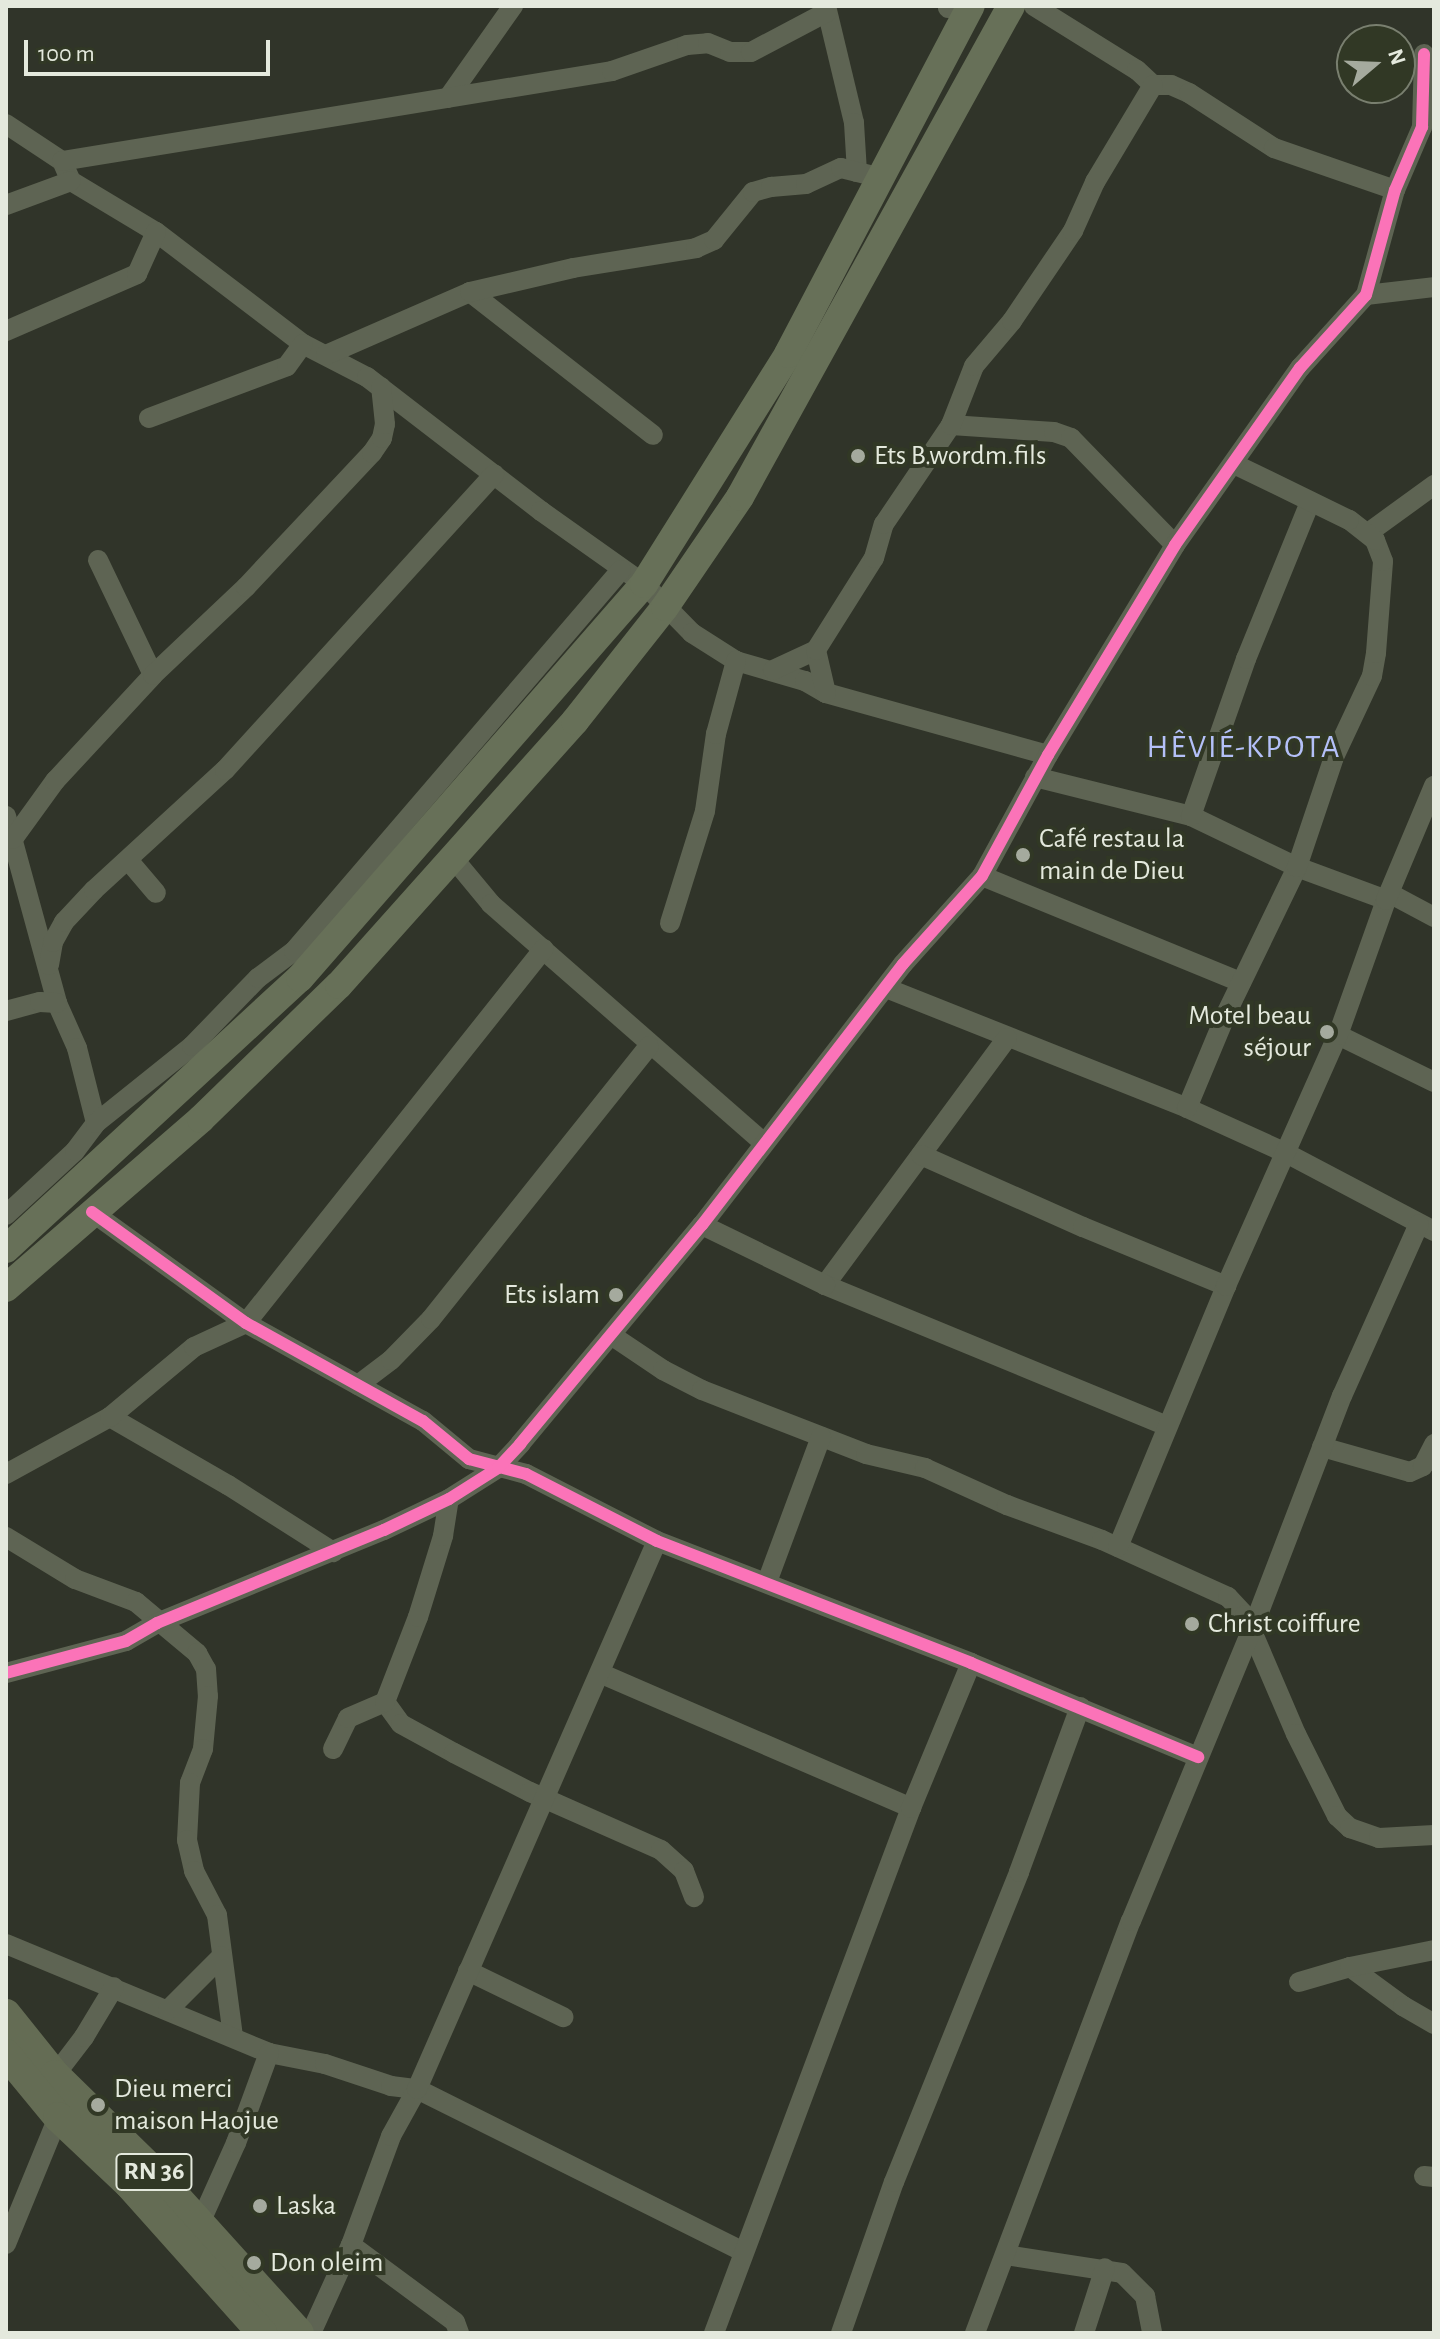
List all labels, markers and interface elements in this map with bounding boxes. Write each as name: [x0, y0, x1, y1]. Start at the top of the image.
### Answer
scale bar: [28, 24, 274, 74]
north arrow: [1336, 24, 1416, 104]
text: 100 m: [38, 42, 95, 66]
text: N: [1384, 46, 1410, 68]
place label: Ets B.wordm.fils: [874, 439, 1046, 473]
marker: Ets B.wordm.fils: [849, 447, 867, 465]
district label: HÊVIÉ-KPOTA: [1147, 728, 1341, 766]
place label: Café restau la main de Dieu: [1039, 822, 1185, 888]
marker: Café restau la main de Dieu: [1014, 846, 1032, 864]
place label: Motel beau séjour: [1188, 999, 1311, 1065]
marker: Motel beau séjour: [1318, 1023, 1336, 1041]
place label: Ets islam: [504, 1278, 600, 1312]
marker: Ets islam: [607, 1286, 625, 1304]
place label: Christ coiffure: [1208, 1607, 1361, 1641]
marker: Christ coiffure: [1183, 1615, 1201, 1633]
place label: Dieu merci maison Haojue: [114, 2072, 279, 2138]
marker: Dieu merci maison Haojue: [89, 2096, 107, 2114]
road number: RN 36: [114, 2150, 194, 2194]
place label: Laska: [276, 2189, 336, 2223]
marker: Laska: [251, 2197, 269, 2215]
place label: Don oleim: [270, 2246, 383, 2280]
marker: Don oleim: [245, 2254, 263, 2272]

